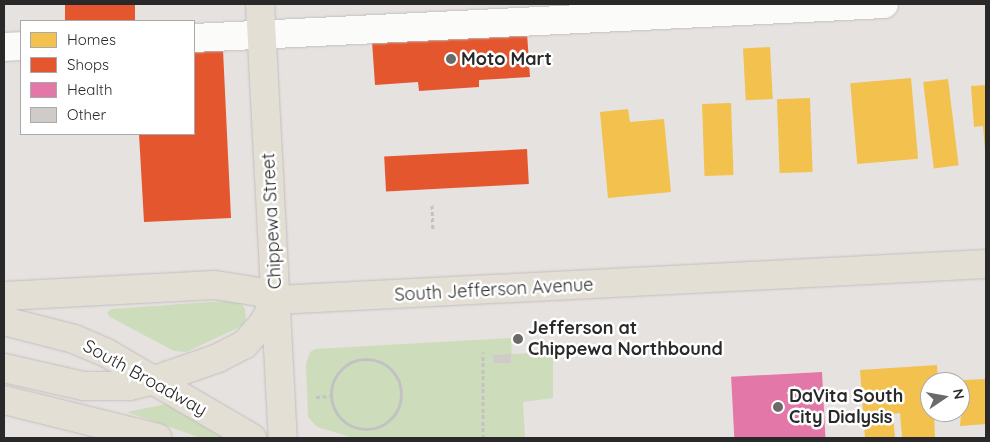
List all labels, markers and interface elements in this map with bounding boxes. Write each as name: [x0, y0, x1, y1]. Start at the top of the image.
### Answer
legend: [20, 20, 195, 135]
text: Homes: [67, 30, 116, 49]
place label: Moto Mart: [461, 48, 552, 70]
marker: Moto Mart: [445, 53, 457, 65]
text: Shops: [67, 55, 109, 74]
text: Health: [67, 80, 112, 99]
text: Other: [67, 105, 106, 124]
street label: Chippewa Street: [258, 152, 286, 290]
street label: South Jefferson Avenue: [394, 274, 594, 306]
place label: Jefferson at Chippewa Northbound: [528, 318, 723, 360]
marker: Jefferson at Chippewa Northbound: [512, 333, 524, 345]
street label: South Broadway: [79, 335, 211, 421]
north arrow: [920, 372, 970, 422]
place label: DaVita South City Dialysis: [789, 386, 903, 428]
text: N: [949, 387, 969, 401]
marker: DaVita South City Dialysis: [771, 400, 785, 414]

